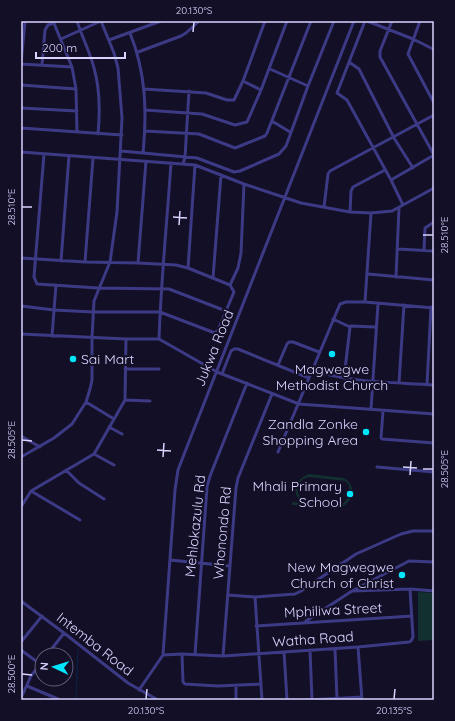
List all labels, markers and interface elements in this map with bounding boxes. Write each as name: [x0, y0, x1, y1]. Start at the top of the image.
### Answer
text: 20.130°S: [176, 4, 213, 17]
scale bar: [36, 34, 125, 60]
text: 200 m: [42, 40, 77, 55]
text: 28.510°E: [5, 188, 18, 225]
text: 28.510°E: [438, 216, 451, 253]
street label: Jukwa Road: [190, 307, 238, 389]
marker: Magwegwe Methodist Church: [327, 349, 337, 359]
place label: Sai Mart: [81, 350, 135, 368]
marker: Sai Mart: [68, 354, 78, 364]
place label: Magwegwe Methodist Church: [276, 360, 388, 394]
place label: Zandla Zonke Shopping Area: [263, 415, 358, 449]
text: 28.505°E: [5, 420, 18, 459]
marker: Zandla Zonke Shopping Area: [361, 427, 371, 437]
text: 28.505°E: [438, 449, 451, 488]
street label: Mehlokazulu Rd: [181, 474, 209, 578]
place label: Mhali Primary School: [253, 477, 342, 511]
street label: Whonondo Rd: [209, 486, 235, 580]
marker: Mhali Primary School: [345, 489, 355, 499]
place label: New Magwegwe Church of Christ: [287, 558, 394, 592]
marker: New Magwegwe Church of Christ: [397, 570, 407, 580]
street label: Mphiliwa Street: [283, 598, 383, 622]
street label: Intemba Road: [53, 608, 137, 680]
street label: Watha Road: [272, 627, 354, 651]
north arrow: [34, 647, 74, 687]
text: 28.500°E: [5, 654, 18, 694]
text: N: [37, 662, 51, 671]
text: 20.130°S: [128, 704, 165, 717]
text: 20.135°S: [376, 704, 412, 717]

